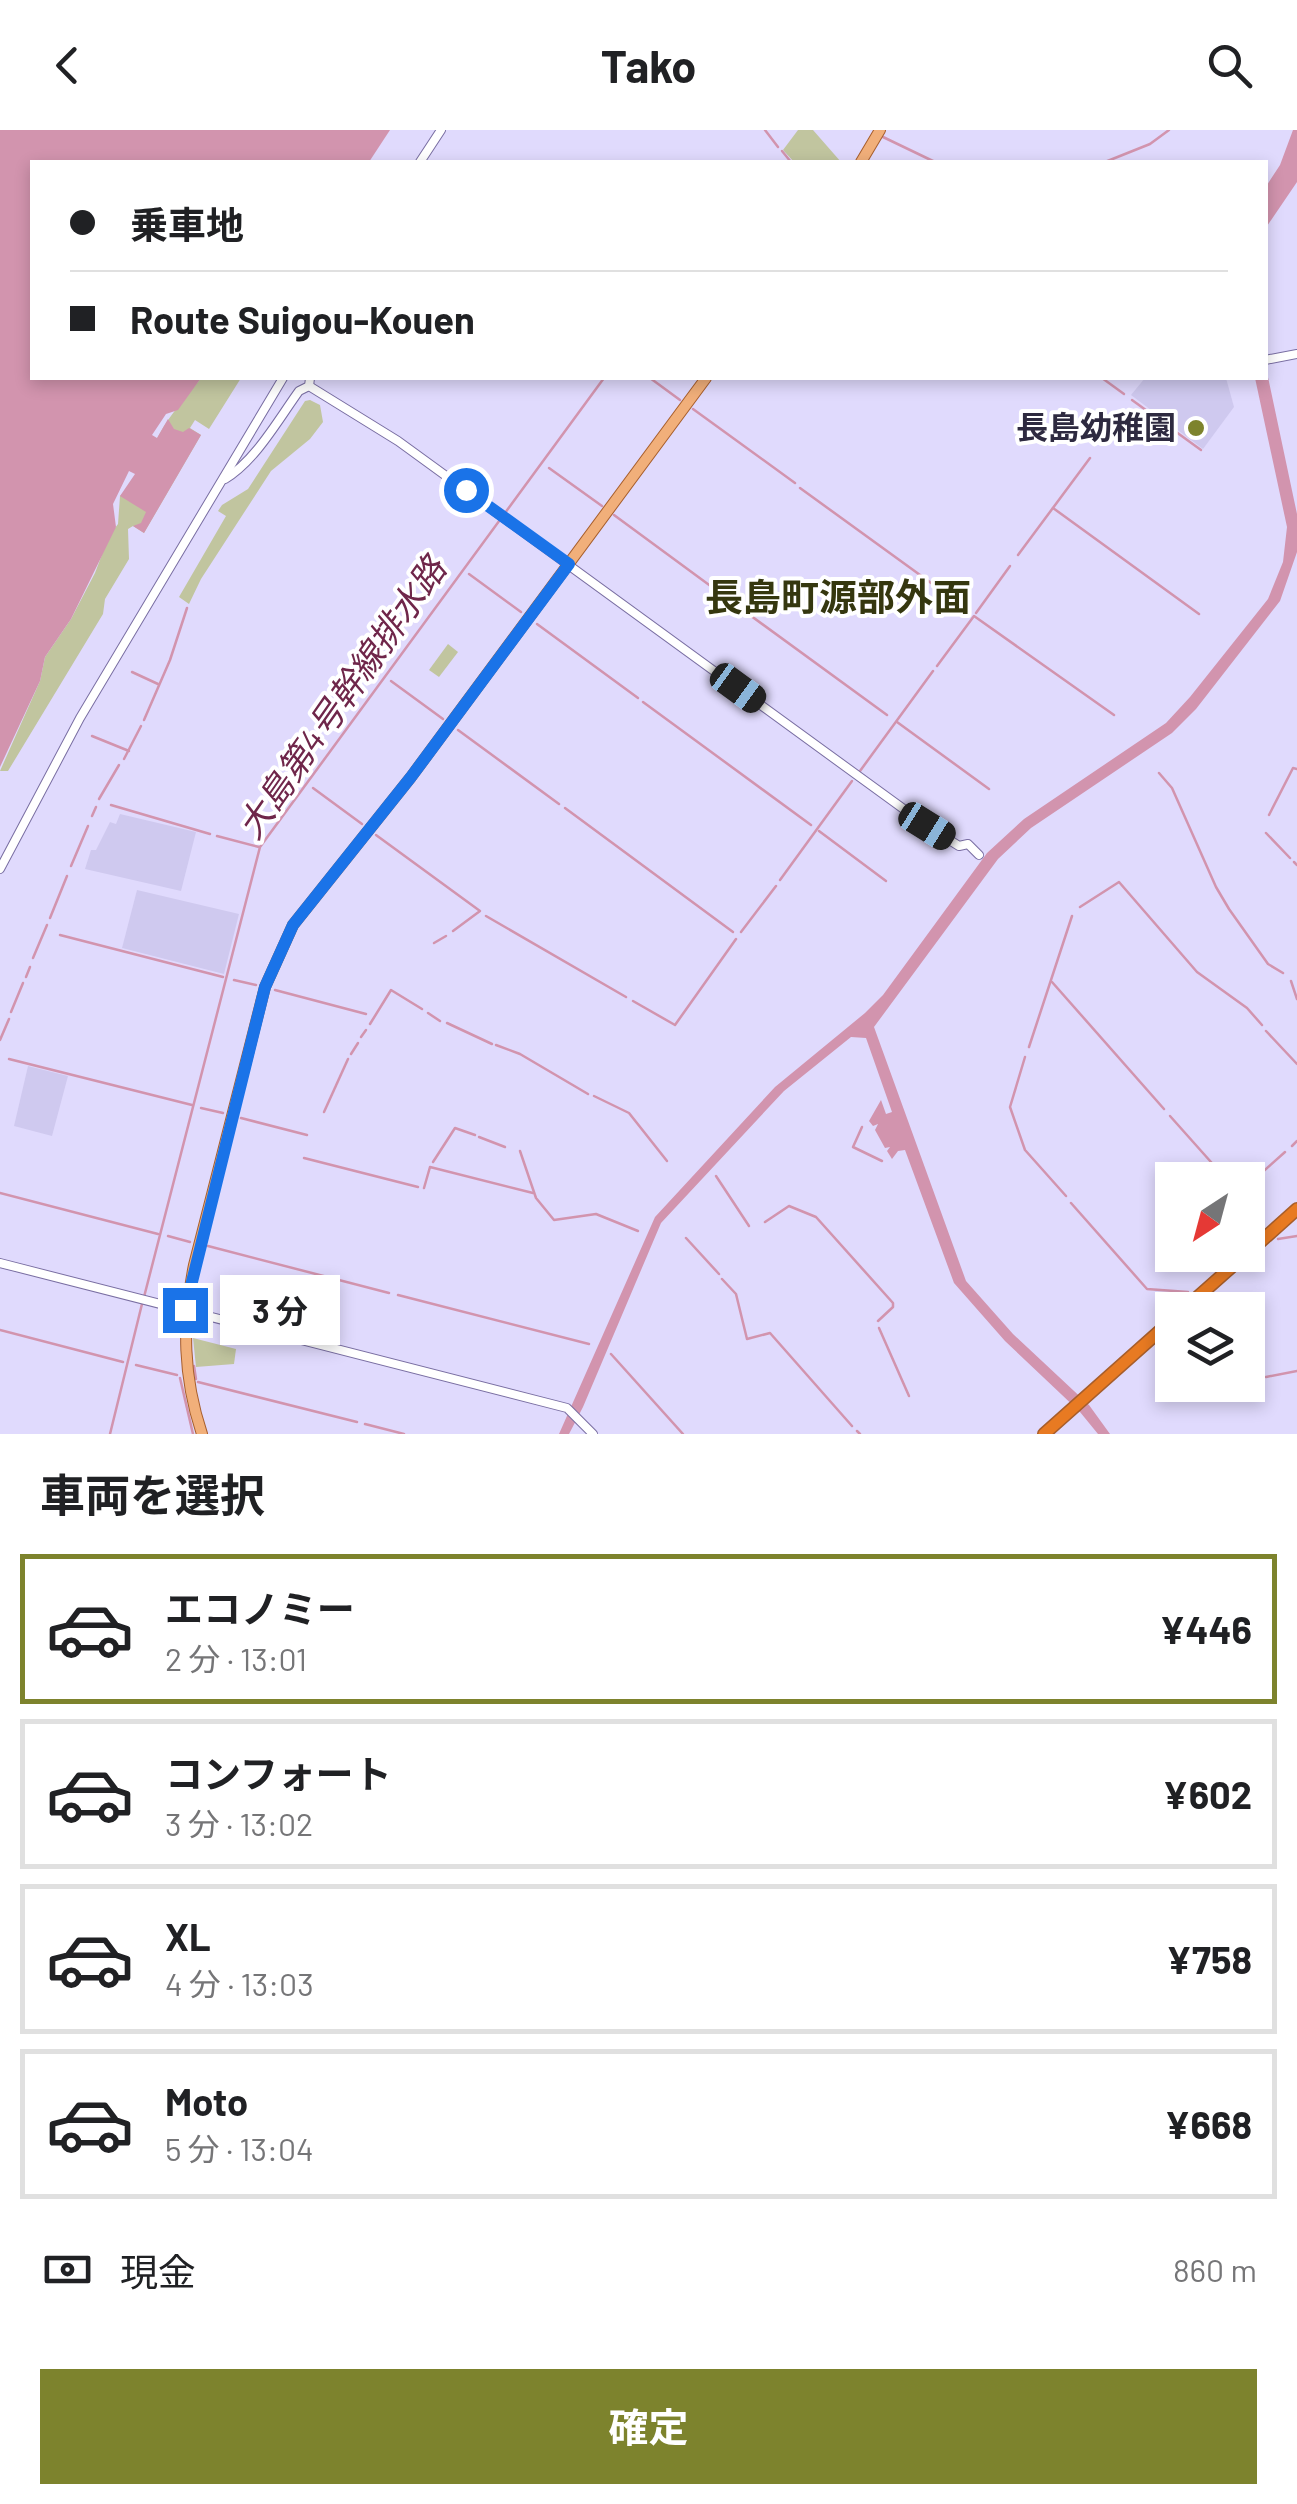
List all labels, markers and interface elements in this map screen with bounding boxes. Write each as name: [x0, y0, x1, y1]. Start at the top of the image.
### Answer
icon: back: [40, 38, 95, 93]
text: Tako: [601, 38, 696, 92]
icon: search: [1202, 38, 1257, 93]
text: 乗車地: [130, 201, 244, 247]
text: Route Suigou-Kouen: [130, 296, 475, 342]
place label: 長島幼稚園: [1016, 407, 1176, 445]
marker: 長島幼稚園: [1185, 417, 1207, 439]
route start: [444, 468, 489, 513]
water label: 大島第4号幹線排水路: [227, 546, 455, 846]
district label: 長島町源部外面: [705, 573, 971, 619]
car: [705, 658, 771, 718]
car: [894, 797, 960, 855]
north arrow: [1155, 1162, 1265, 1272]
map controls: [1155, 1162, 1265, 1402]
callout: 3 分: [220, 1275, 340, 1345]
route end: [163, 1288, 208, 1333]
text: 3 分: [252, 1291, 308, 1329]
button: layers: [1155, 1292, 1265, 1402]
text: 車両を選択: [40, 1467, 265, 1521]
icon: car: [45, 1584, 135, 1674]
text: エコノミー: [165, 1585, 355, 1631]
text: ¥446: [1160, 1606, 1252, 1652]
text: 2 分 · 13:01: [165, 1639, 307, 1677]
icon: car: [45, 1749, 135, 1839]
text: コンフォート: [165, 1750, 392, 1796]
text: ¥602: [1163, 1771, 1252, 1817]
text: 3 分 · 13:02: [165, 1804, 313, 1842]
text: XL: [165, 1913, 211, 1959]
icon: car: [45, 1914, 135, 2004]
text: ¥758: [1166, 1936, 1252, 1982]
text: 4 分 · 13:03: [165, 1964, 314, 2002]
text: Moto: [165, 2078, 248, 2124]
icon: car: [45, 2079, 135, 2169]
text: ¥668: [1165, 2101, 1252, 2147]
text: 5 分 · 13:04: [165, 2129, 314, 2167]
icon: cash: [40, 2242, 95, 2297]
text: 現金: [120, 2248, 196, 2294]
text: 860 m: [1173, 2250, 1257, 2288]
button: 確定: [40, 2369, 1257, 2484]

